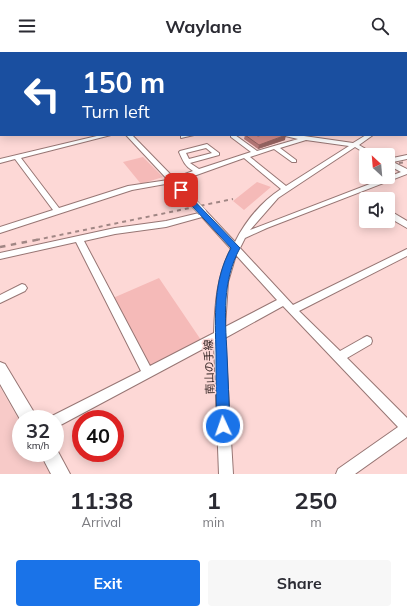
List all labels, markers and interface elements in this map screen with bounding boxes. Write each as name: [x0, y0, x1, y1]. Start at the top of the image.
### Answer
icon: menu: [16, 15, 38, 37]
text: Waylane: [165, 15, 242, 38]
icon: search: [369, 15, 391, 37]
text: 150 m: [82, 65, 165, 100]
icon: left: [16, 68, 68, 120]
text: Turn left: [82, 100, 150, 123]
north arrow: [359, 148, 395, 184]
map controls: [359, 148, 395, 228]
pin: [164, 173, 198, 207]
icon: arrive: [170, 179, 192, 201]
button: sound: [359, 192, 395, 228]
street label: 南山の手線: [201, 339, 217, 395]
position arrow: [202, 405, 244, 447]
speed limit sign: 40: [72, 410, 124, 462]
text: 32: [26, 418, 50, 443]
text: km/h: [27, 439, 49, 452]
text: 11:38: [70, 485, 133, 515]
text: 1: [206, 485, 221, 515]
text: 250: [294, 485, 337, 515]
text: Arrival: [81, 514, 121, 530]
text: min: [203, 514, 225, 530]
text: m: [310, 514, 322, 530]
button: Exit: [16, 560, 200, 606]
button: Share: [208, 560, 391, 606]

